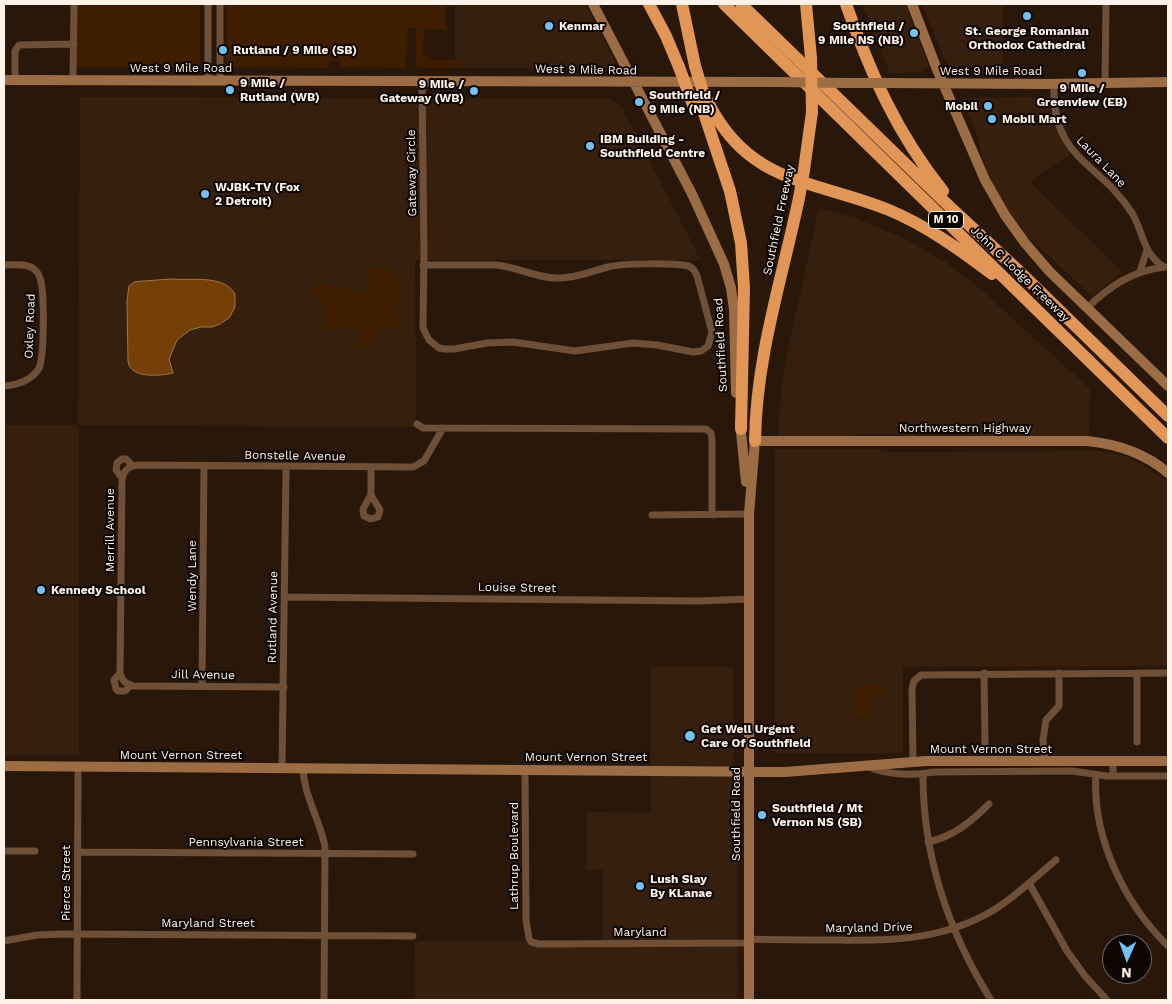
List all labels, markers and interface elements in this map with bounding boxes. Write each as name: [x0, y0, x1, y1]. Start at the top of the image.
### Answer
marker: St. George Romanian Orthodox Cathedral: [1021, 10, 1033, 22]
place label: Kenmar: [559, 19, 605, 33]
place label: Southfield / 9 Mile NS (NB): [818, 19, 904, 47]
marker: Kenmar: [543, 20, 555, 32]
place label: St. George Romanian Orthodox Cathedral: [965, 24, 1089, 52]
marker: Southfield / 9 Mile NS (NB): [908, 27, 920, 39]
place label: Rutland / 9 Mile (SB): [233, 43, 357, 57]
marker: Rutland / 9 Mile (SB): [217, 44, 229, 56]
street label: West 9 Mile Road: [130, 61, 232, 75]
street label: West 9 Mile Road: [535, 62, 637, 78]
street label: West 9 Mile Road: [940, 64, 1042, 78]
marker: 9 Mile / Greenview (EB): [1076, 67, 1088, 79]
place label: 9 Mile / Rutland (WB): [240, 76, 320, 104]
place label: 9 Mile / Gateway (WB): [380, 77, 464, 105]
place label: 9 Mile / Greenview (EB): [1036, 81, 1128, 109]
marker: 9 Mile / Rutland (WB): [224, 84, 236, 96]
marker: 9 Mile / Gateway (WB): [468, 85, 480, 97]
place label: Southfield / 9 Mile (NB): [649, 88, 720, 116]
marker: Southfield / 9 Mile (NB): [633, 96, 645, 108]
place label: Mobil: [945, 99, 978, 113]
marker: Mobil: [982, 100, 994, 112]
place label: Mobil Mart: [1002, 112, 1067, 126]
marker: Mobil Mart: [986, 113, 998, 125]
street label: Gateway Circle: [404, 129, 420, 217]
place label: IBM Building - Southfield Centre: [600, 132, 705, 160]
street label: Laura Lane: [1073, 134, 1129, 190]
marker: IBM Building - Southfield Centre: [584, 140, 596, 152]
street label: Southfield Freeway: [760, 163, 798, 277]
place label: WJBK-TV (Fox 2 Detroit): [215, 180, 300, 208]
marker: WJBK-TV (Fox 2 Detroit): [199, 188, 211, 200]
road number: M 10: [928, 212, 964, 228]
street label: John C Lodge Freeway: [968, 223, 1072, 325]
street label: Oxley Road: [22, 293, 38, 359]
street label: Southfield Road: [711, 298, 731, 392]
street label: Northwestern Highway: [899, 421, 1031, 435]
street label: Bonstelle Avenue: [244, 448, 346, 464]
street label: Merrill Avenue: [103, 488, 117, 572]
street label: Wendy Lane: [185, 540, 199, 612]
street label: Rutland Avenue: [265, 571, 281, 663]
street label: Louise Street: [478, 580, 556, 596]
place label: Kennedy School: [51, 583, 146, 597]
marker: Kennedy School: [35, 584, 47, 596]
street label: Jill Avenue: [171, 667, 235, 683]
place label: Get Well Urgent Care Of Southfield: [701, 722, 811, 750]
marker: Get Well Urgent Care Of Southfield: [683, 729, 697, 743]
street label: Mount Vernon Street: [930, 742, 1052, 756]
street label: Mount Vernon Street: [120, 748, 242, 762]
street label: Mount Vernon Street: [525, 750, 647, 764]
street label: Southfield Road: [729, 767, 743, 861]
place label: Southfield / Mt Vernon NS (SB): [772, 801, 863, 829]
street label: Lathrup Boulevard: [507, 802, 521, 910]
marker: Southfield / Mt Vernon NS (SB): [756, 809, 768, 821]
street label: Pennsylvania Street: [188, 835, 304, 849]
street label: Pierce Street: [59, 845, 73, 921]
place label: Lush Slay By KLanae: [650, 872, 712, 900]
marker: Lush Slay By KLanae: [634, 880, 646, 892]
street label: Maryland Street: [161, 916, 255, 930]
street label: Maryland Drive: [825, 920, 913, 936]
street label: Maryland: [613, 925, 667, 939]
north arrow: [1102, 934, 1152, 984]
text: N: [1121, 965, 1132, 981]

